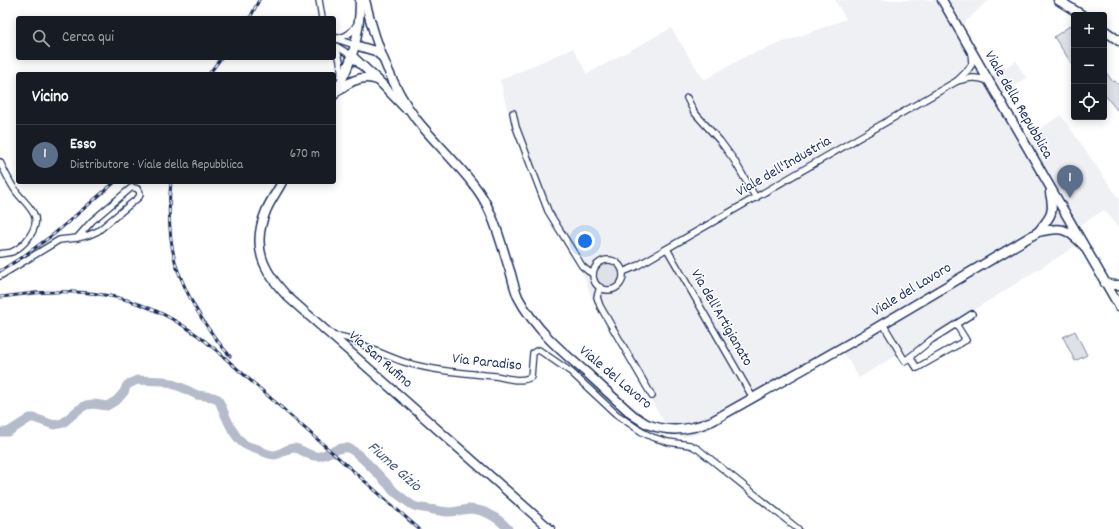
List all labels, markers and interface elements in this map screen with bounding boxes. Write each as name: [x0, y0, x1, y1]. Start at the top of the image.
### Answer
map controls: [1071, 12, 1107, 120]
button: +: [1071, 12, 1107, 48]
search box: [16, 16, 336, 60]
icon: search: [30, 27, 52, 49]
text: Cerca qui: [62, 27, 114, 49]
street label: Viale della Repubblica: [978, 47, 1058, 164]
button: −: [1071, 48, 1107, 84]
button: locate: [1071, 84, 1107, 120]
text: Vicino: [32, 86, 69, 110]
street label: Viale dell'Industria: [732, 130, 836, 203]
text: Esso: [70, 134, 96, 156]
text: 1: [44, 145, 46, 164]
text: 670 m: [290, 145, 320, 164]
text: Distributore · Viale della Repubblica: [70, 156, 243, 175]
pin: 1: [1057, 165, 1083, 198]
your location: [575, 231, 595, 251]
street label: Viale del Lavoro: [868, 257, 956, 323]
street label: Via dell'Artigianato: [684, 265, 758, 371]
street label: Via San Rufino: [343, 326, 417, 394]
street label: Viale del Lavoro: [574, 341, 657, 415]
street label: Via Paradiso: [451, 348, 523, 378]
water label: Fiume Gizio: [362, 436, 427, 498]

